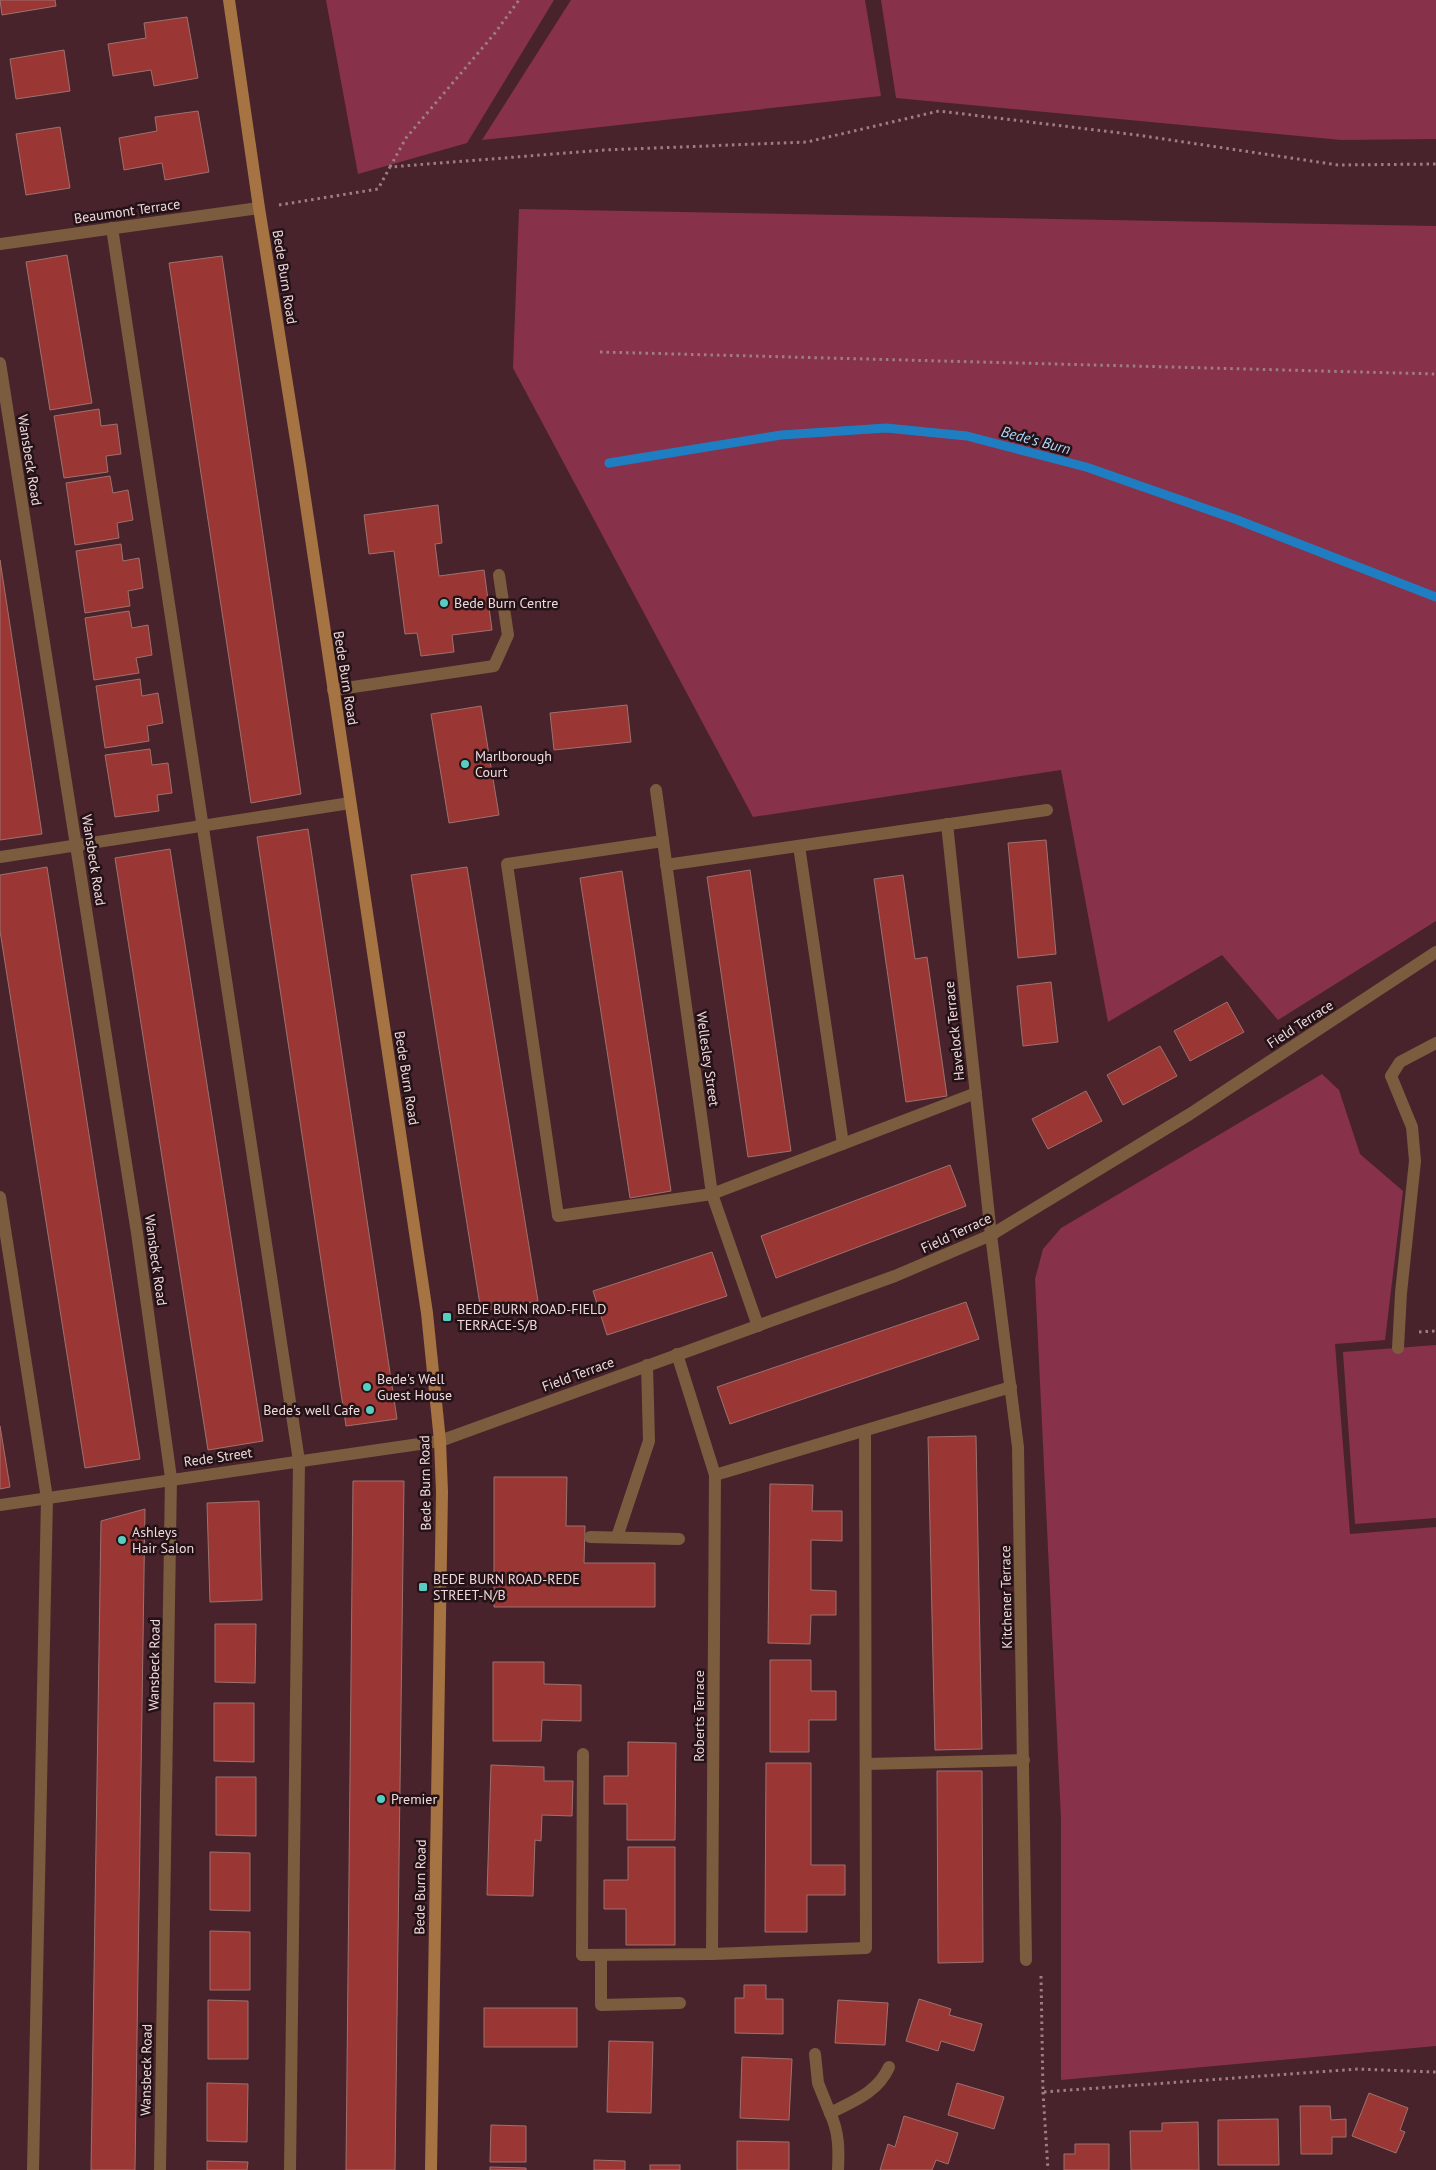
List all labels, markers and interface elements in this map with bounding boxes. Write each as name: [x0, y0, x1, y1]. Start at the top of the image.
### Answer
street label: Beaumont Terrace: [73, 195, 181, 227]
street label: Bede Burn Road: [269, 229, 301, 325]
street label: Wansbeck Road: [14, 413, 46, 507]
water label: Bede's Burn: [999, 422, 1073, 458]
place label: Bede Burn Centre: [454, 594, 558, 612]
marker: Bede Burn Centre: [438, 597, 450, 609]
street label: Bede Burn Road: [330, 630, 362, 726]
place label: Marlborough Court: [475, 747, 552, 781]
marker: Marlborough Court: [459, 758, 471, 770]
street label: Wansbeck Road: [78, 813, 110, 907]
street label: Havelock Terrace: [940, 980, 968, 1082]
street label: Field Terrace: [1263, 996, 1337, 1052]
street label: Wellesley Street: [692, 1010, 724, 1108]
street label: Bede Burn Road: [391, 1030, 423, 1126]
street label: Field Terrace: [918, 1209, 994, 1257]
street label: Wansbeck Road: [141, 1213, 171, 1307]
place label: BEDE BURN ROAD-FIELD TERRACE-S/B: [457, 1300, 606, 1334]
marker: BEDE BURN ROAD-FIELD TERRACE-S/B: [441, 1311, 453, 1323]
street label: Field Terrace: [539, 1353, 617, 1395]
place label: Bede's Well Guest House: [377, 1370, 452, 1404]
marker: Bede's Well Guest House: [361, 1381, 373, 1393]
place label: Bede's well Cafe: [263, 1401, 360, 1419]
marker: Bede's well Cafe: [364, 1404, 376, 1416]
street label: Bede Burn Road: [415, 1435, 435, 1531]
street label: Rede Street: [183, 1443, 254, 1471]
place label: Ashleys Hair Salon: [132, 1523, 194, 1557]
marker: Ashleys Hair Salon: [116, 1534, 128, 1546]
street label: Kitchener Terrace: [996, 1545, 1016, 1649]
place label: BEDE BURN ROAD-REDE STREET-N/B: [433, 1570, 580, 1604]
marker: BEDE BURN ROAD-REDE STREET-N/B: [417, 1581, 429, 1593]
street label: Wansbeck Road: [144, 1619, 164, 1711]
street label: Roberts Terrace: [690, 1670, 708, 1762]
place label: Premier: [391, 1790, 437, 1808]
marker: Premier: [375, 1793, 387, 1805]
street label: Bede Burn Road: [410, 1839, 430, 1935]
street label: Wansbeck Road: [136, 2024, 156, 2116]

